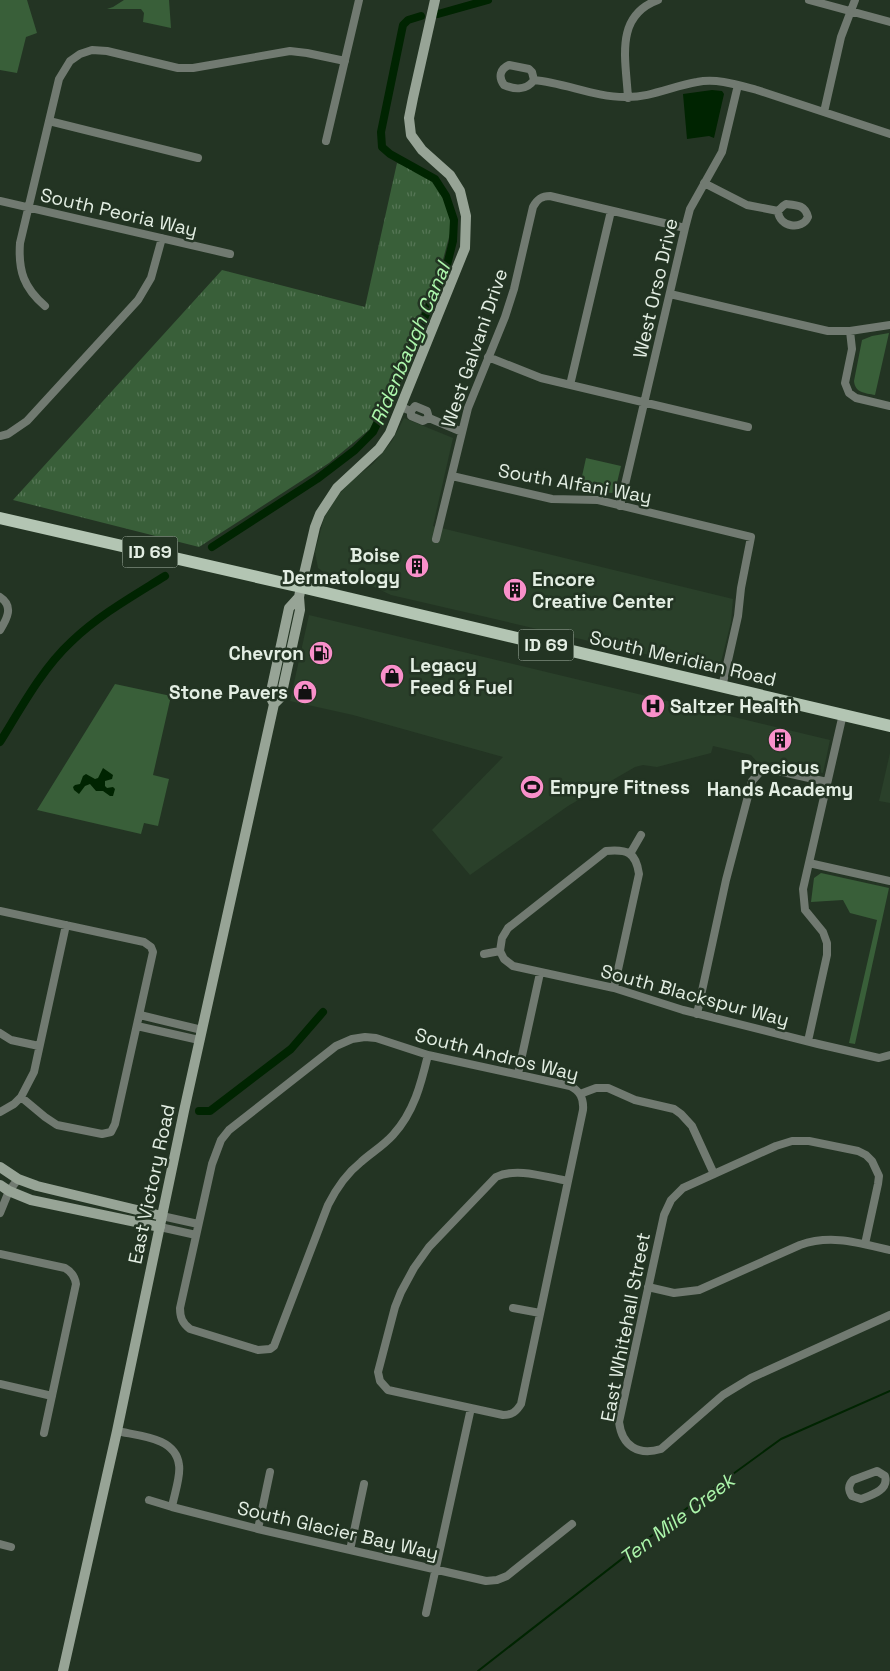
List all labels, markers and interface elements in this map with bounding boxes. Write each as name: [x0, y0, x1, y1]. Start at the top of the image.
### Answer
street label: South Peoria Way: [38, 182, 200, 243]
street label: West Orso Drive: [627, 216, 684, 361]
water label: Ridenbaugh Canal: [364, 257, 457, 429]
street label: West Galvani Drive: [436, 265, 513, 431]
street label: South Alfani Way: [496, 458, 654, 509]
road number: ID 69: [122, 536, 178, 568]
place label: Boise Dermatology: [282, 543, 400, 590]
building icon: Boise Dermatology: [404, 553, 430, 579]
place label: Encore Creative Center: [532, 567, 674, 614]
building icon: Encore Creative Center: [502, 577, 528, 603]
street label: South Meridian Road: [587, 625, 779, 692]
road number: ID 69: [518, 630, 574, 660]
fuel station icon: Chevron: [308, 640, 334, 666]
place label: Chevron: [228, 641, 304, 666]
place label: Legacy Feed & Fuel: [410, 653, 513, 700]
shop icon: Legacy Feed & Fuel: [379, 663, 405, 689]
shop icon: Stone Pavers: [292, 679, 318, 705]
place label: Stone Pavers: [169, 680, 288, 705]
hospital icon: Saltzer Health: [640, 693, 666, 719]
place label: Saltzer Health: [670, 694, 799, 719]
building icon: Precious Hands Academy: [767, 727, 793, 753]
place label: Precious Hands Academy: [707, 755, 853, 802]
sports icon: Empyre Fitness: [519, 774, 545, 800]
place label: Empyre Fitness: [550, 775, 690, 800]
street label: South Blackspur Way: [598, 958, 792, 1033]
street label: South Andros Way: [412, 1022, 581, 1087]
street label: East Victory Road: [122, 1102, 181, 1266]
street label: East Whitehall Street: [595, 1230, 656, 1424]
water label: Ten Mile Creek: [614, 1466, 742, 1571]
street label: South Glacier Bay Way: [235, 1495, 441, 1566]

